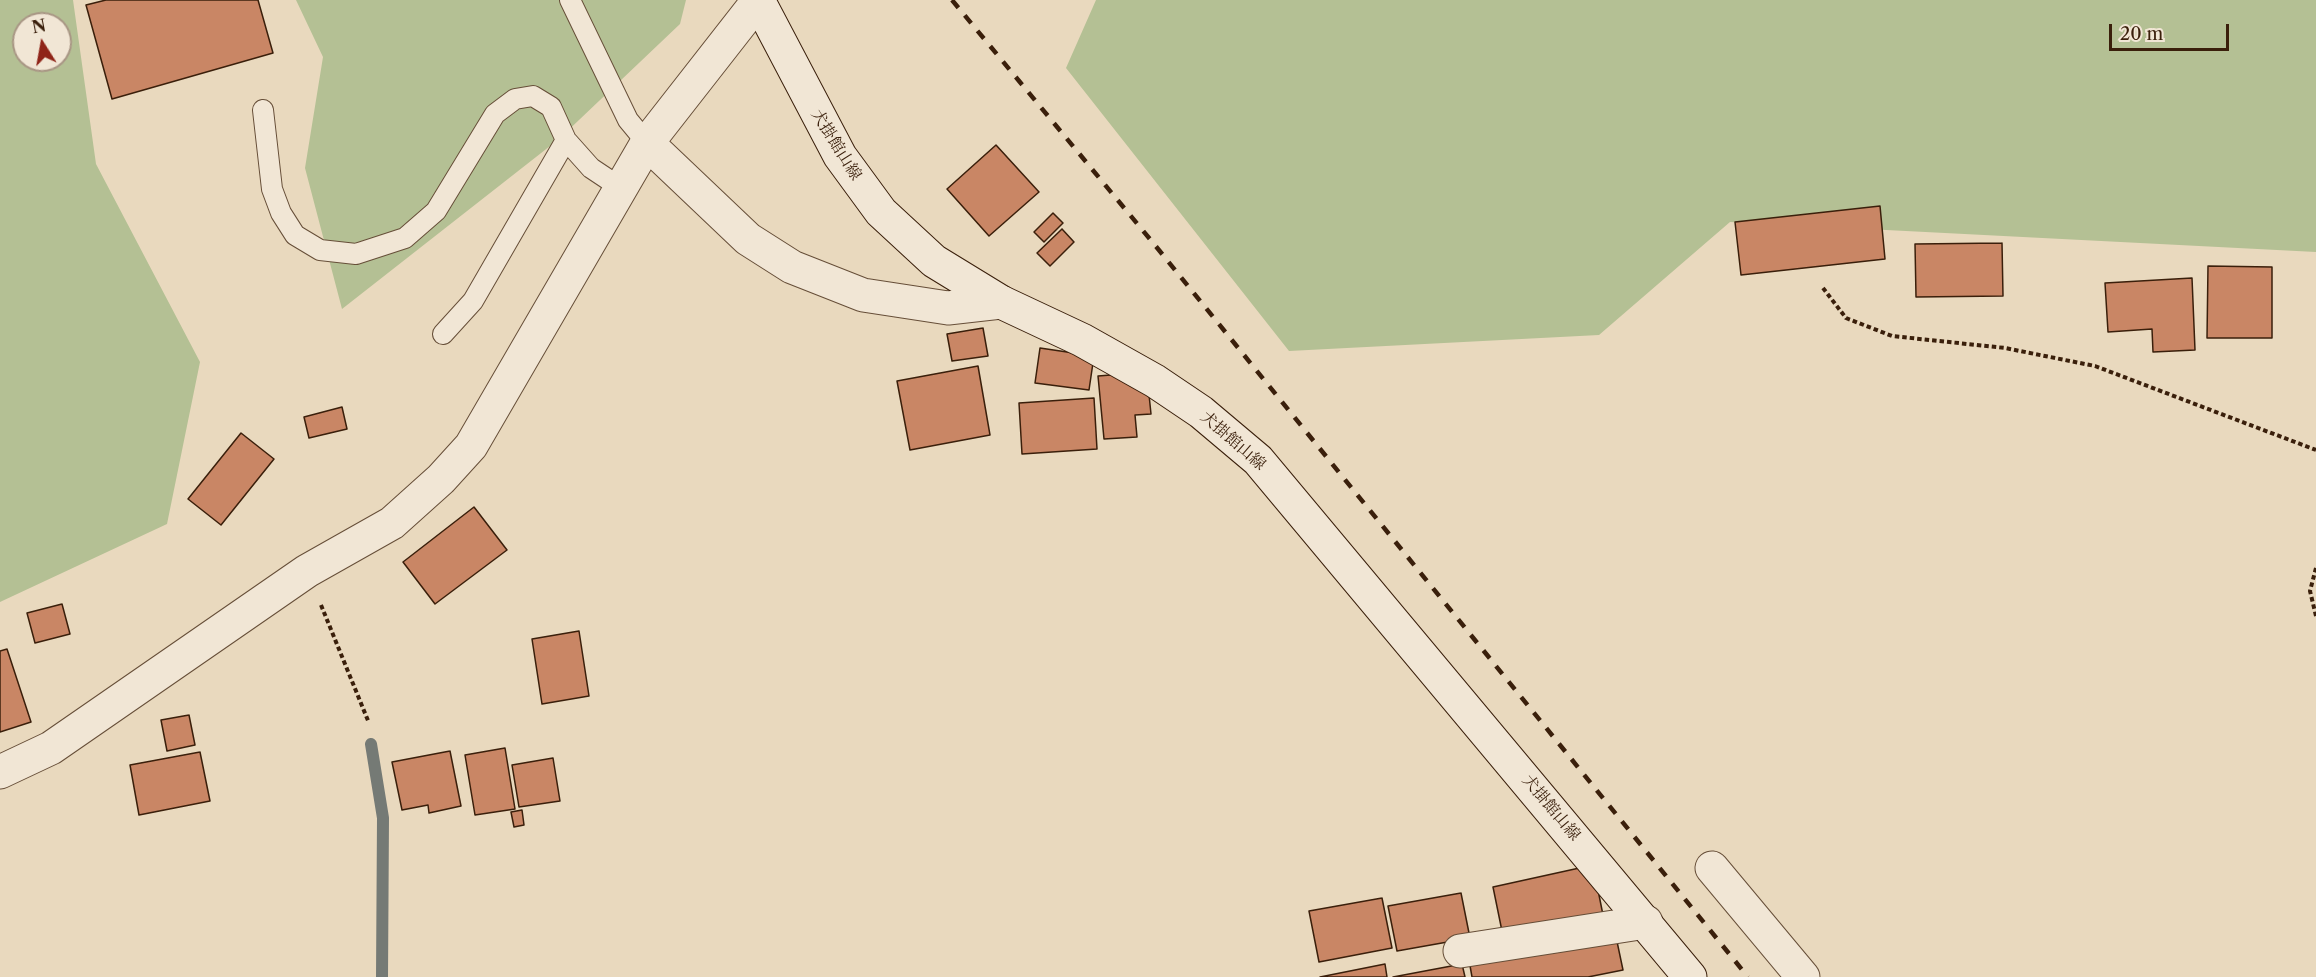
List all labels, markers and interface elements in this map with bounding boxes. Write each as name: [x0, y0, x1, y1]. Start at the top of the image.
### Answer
north arrow: [12, 12, 72, 72]
scale bar: [2112, 12, 2232, 50]
text: N: [30, 15, 48, 37]
text: 20 m: [2120, 23, 2163, 45]
street label: 犬掛館山線: [807, 106, 865, 184]
street label: 犬掛館山線: [1197, 408, 1269, 474]
street label: 犬掛館山線: [1518, 771, 1584, 845]

